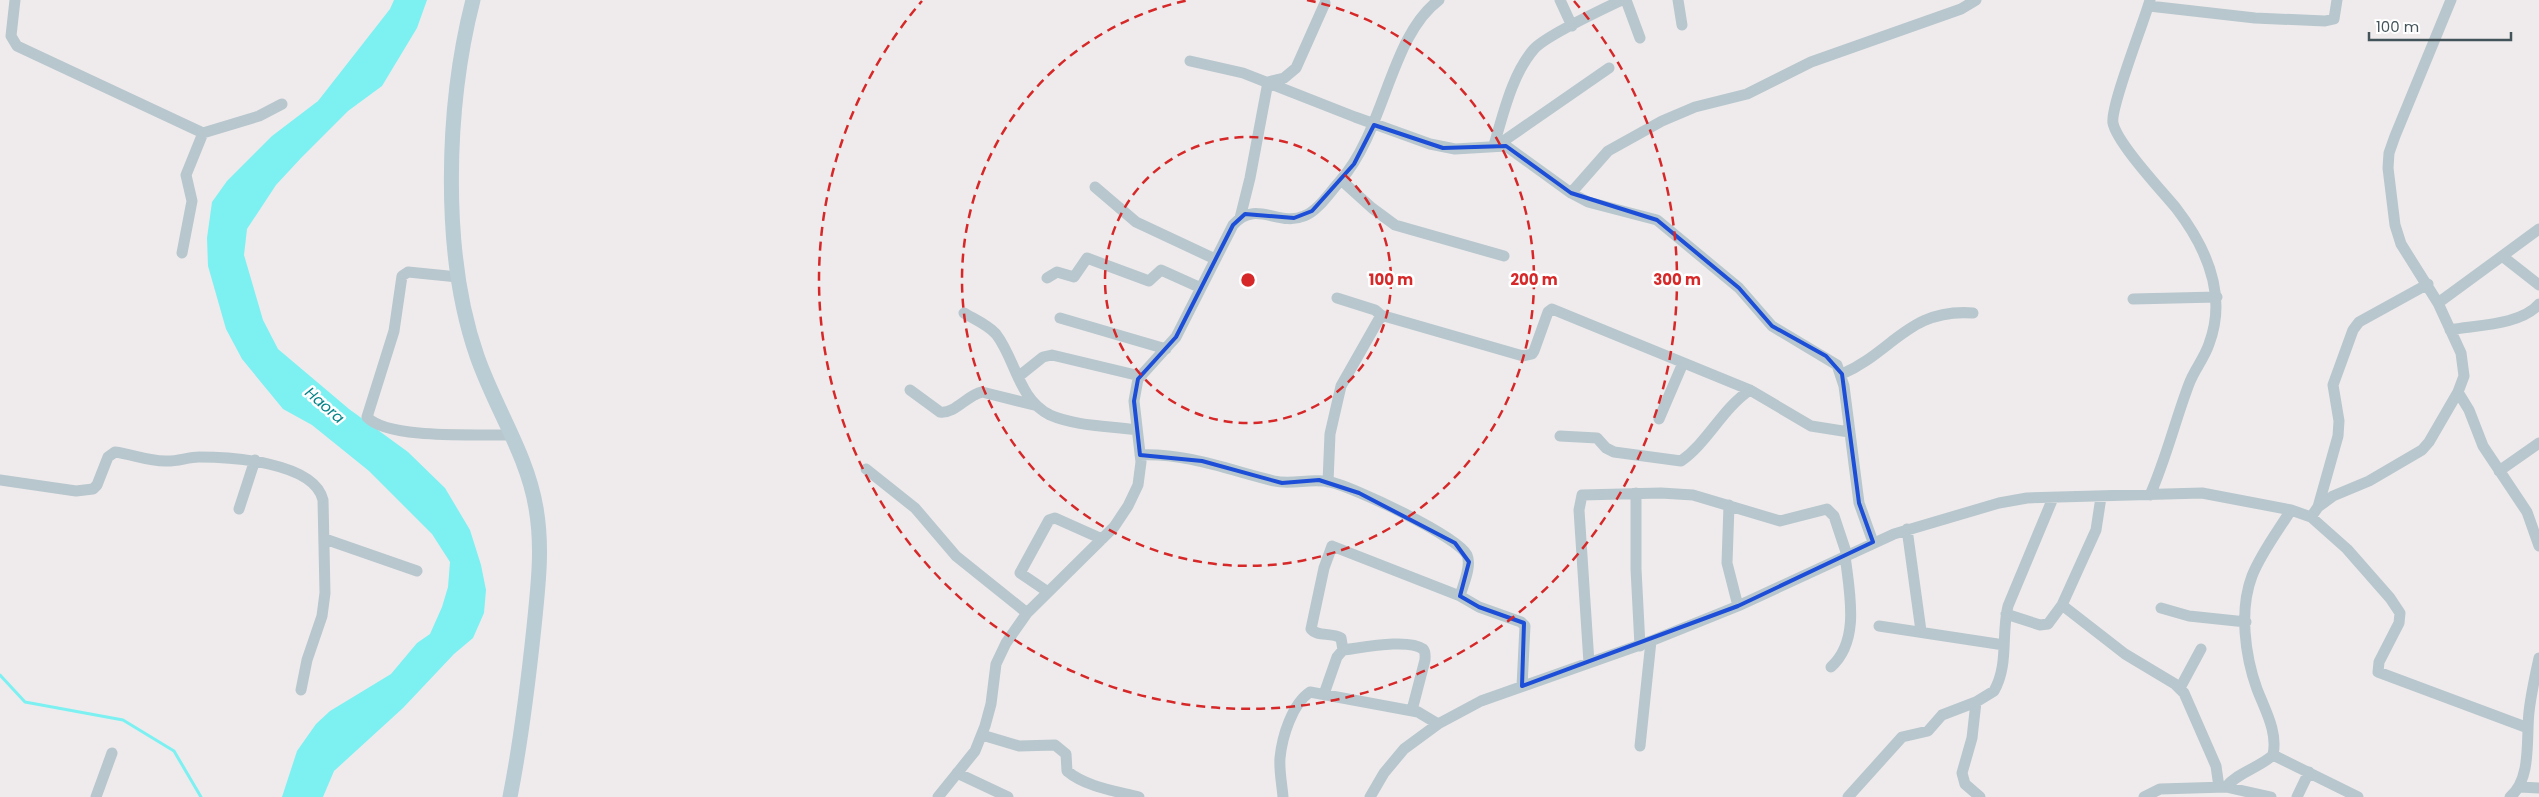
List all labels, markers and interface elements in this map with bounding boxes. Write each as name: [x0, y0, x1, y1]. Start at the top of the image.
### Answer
scale bar: [2369, 10, 2512, 42]
text: 100 m: [2376, 16, 2419, 37]
text: 100 m: [1369, 269, 1413, 290]
text: 200 m: [1510, 269, 1558, 290]
text: 300 m: [1653, 269, 1701, 290]
centre of rings: [1239, 271, 1257, 289]
water label: Haora: [301, 382, 349, 428]

